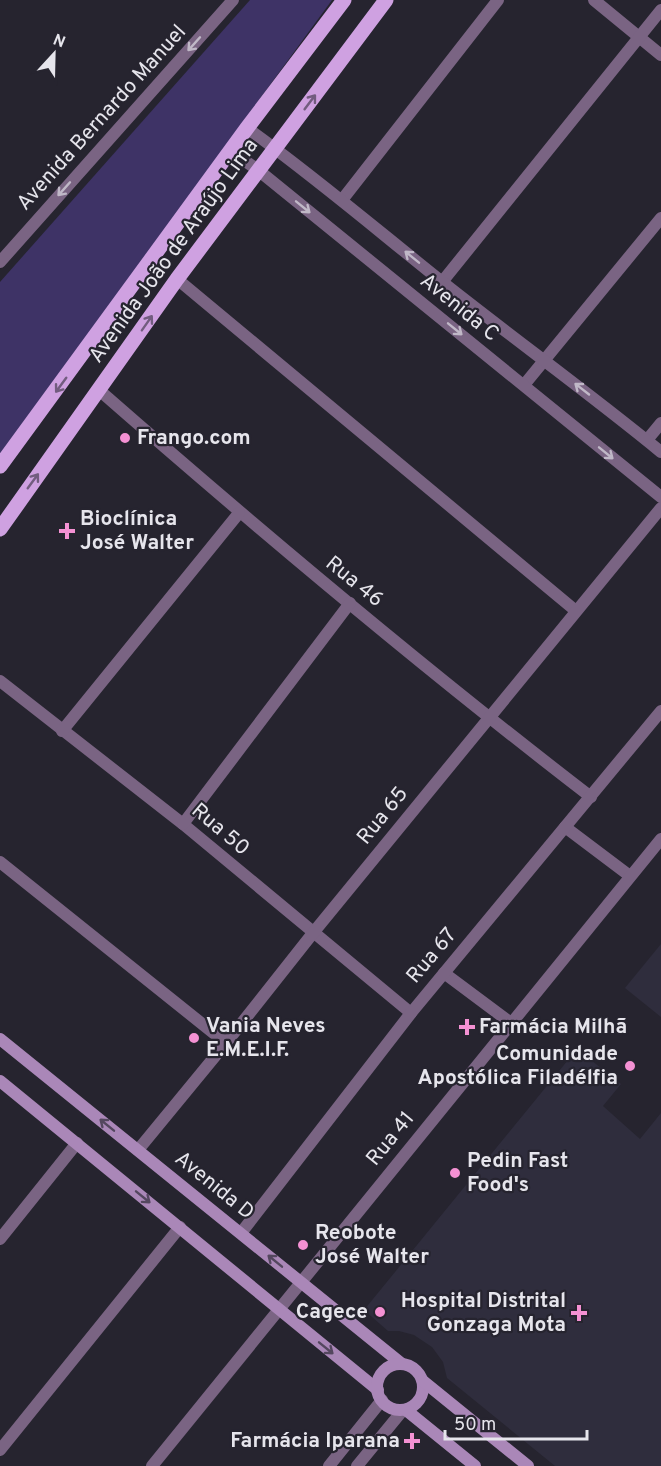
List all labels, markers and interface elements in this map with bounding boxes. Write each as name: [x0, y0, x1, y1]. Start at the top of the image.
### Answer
street label: Avenida Bernardo Manuel: [11, 19, 193, 217]
north arrow: [24, 24, 84, 84]
text: N: [50, 31, 68, 53]
one-way arrow: [187, 36, 201, 51]
one-way arrow: [304, 94, 316, 110]
street label: Avenida João de Araújo Lima: [83, 133, 265, 369]
one-way arrow: [57, 182, 71, 197]
one-way arrow: [295, 201, 311, 214]
one-way arrow: [405, 250, 420, 264]
street label: Avenida C: [414, 268, 504, 348]
one-way arrow: [140, 315, 153, 331]
one-way arrow: [447, 323, 463, 336]
one-way arrow: [54, 376, 67, 392]
one-way arrow: [575, 383, 591, 396]
place label: Frango.com: [137, 425, 251, 452]
marker: Frango.com: [118, 431, 132, 445]
one-way arrow: [598, 446, 614, 459]
one-way arrow: [27, 474, 39, 490]
place label: Bioclínica José Walter: [80, 506, 194, 557]
marker: Bioclínica José Walter: [58, 522, 76, 540]
street label: Rua 46: [319, 550, 389, 614]
street label: Rua 65: [351, 781, 415, 851]
street label: Rua 50: [185, 798, 255, 862]
street label: Rua 67: [401, 923, 463, 989]
place label: Vania Neves E.M.E.I.F.: [206, 1013, 326, 1064]
place label: Farmácia Milhã: [479, 1014, 627, 1041]
marker: Farmácia Milhã: [460, 1020, 474, 1034]
marker: Vania Neves E.M.E.I.F.: [187, 1031, 201, 1045]
place label: Comunidade Apostólica Filadélfia: [418, 1041, 618, 1092]
marker: Comunidade Apostólica Filadélfia: [623, 1059, 637, 1073]
street label: Rua 41: [361, 1106, 421, 1172]
one-way arrow: [99, 1119, 115, 1132]
street label: Avenida D: [169, 1146, 259, 1226]
place label: Pedin Fast Food's: [467, 1148, 568, 1199]
marker: Pedin Fast Food's: [448, 1166, 462, 1180]
one-way arrow: [135, 1191, 151, 1204]
place label: Reobote José Walter: [315, 1220, 429, 1271]
marker: Reobote José Walter: [296, 1238, 310, 1252]
one-way arrow: [268, 1254, 283, 1268]
place label: Hospital Distrital Gonzaga Mota: [401, 1288, 566, 1339]
place label: Cagece: [296, 1299, 368, 1326]
marker: Hospital Distrital Gonzaga Mota: [570, 1304, 588, 1322]
marker: Cagece: [373, 1305, 387, 1319]
one-way arrow: [318, 1341, 333, 1355]
scale bar: [445, 1403, 588, 1441]
text: 50 m: [454, 1414, 496, 1437]
place label: Farmácia Iparana: [230, 1428, 400, 1455]
marker: Farmácia Iparana: [405, 1434, 419, 1448]

